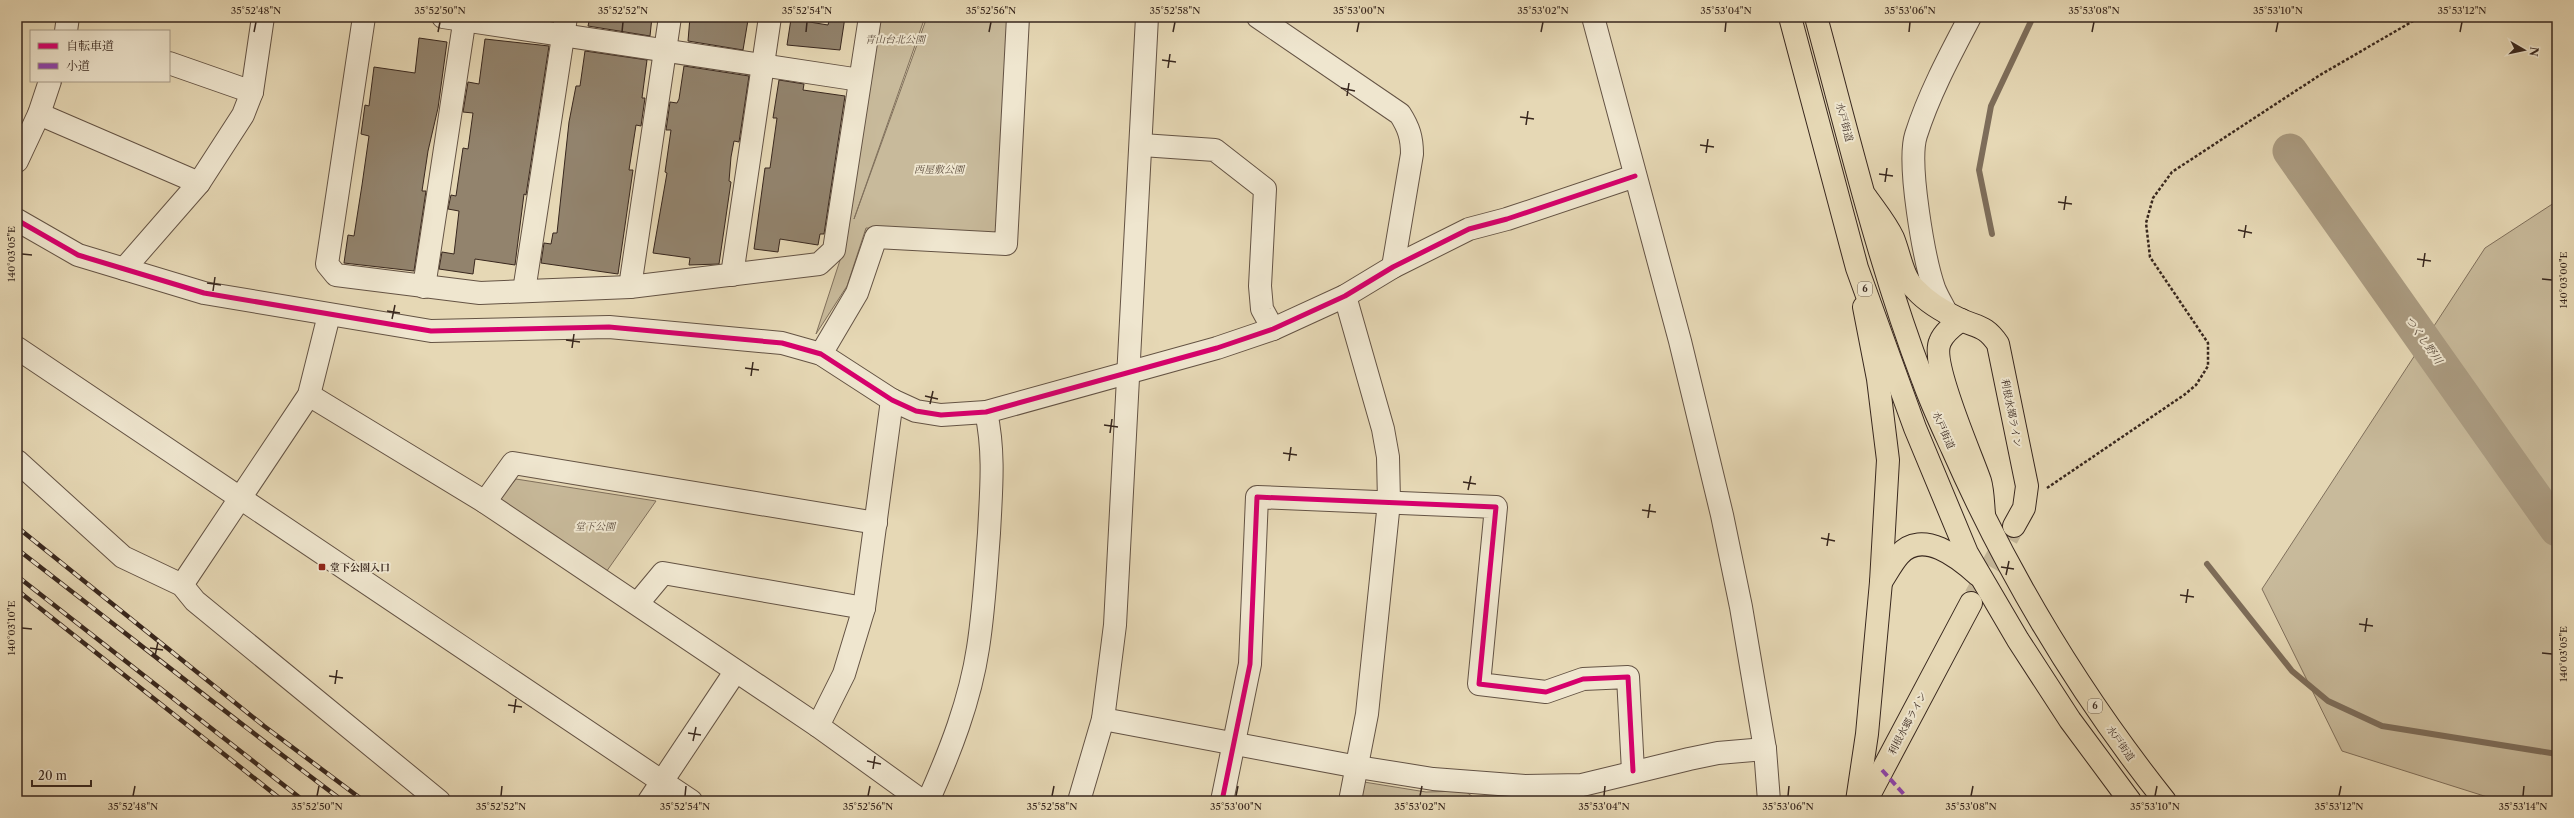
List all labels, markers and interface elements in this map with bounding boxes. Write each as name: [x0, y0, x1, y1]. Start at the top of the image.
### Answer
text: 35°52'48"N: [231, 4, 281, 17]
text: 35°52'50"N: [414, 4, 466, 17]
text: 35°52'52"N: [598, 4, 648, 17]
text: 35°52'54"N: [782, 4, 832, 17]
text: 35°52'56"N: [966, 4, 1016, 17]
text: 35°52'58"N: [1150, 4, 1200, 17]
text: 35°53'00"N: [1333, 4, 1385, 17]
text: 35°53'02"N: [1517, 4, 1569, 17]
text: 35°53'04"N: [1700, 4, 1752, 17]
text: 35°53'06"N: [1884, 4, 1936, 17]
text: 35°53'08"N: [2068, 4, 2120, 17]
text: 35°53'10"N: [2253, 4, 2303, 17]
text: 35°53'12"N: [2437, 4, 2487, 17]
legend: [30, 30, 170, 82]
north arrow: [2504, 30, 2544, 70]
park label: 青山台北公園: [865, 33, 927, 46]
text: 自転車道: [66, 38, 114, 53]
text: N: [2526, 46, 2542, 58]
text: 小道: [66, 58, 90, 73]
street label: 水戸街道: [1833, 101, 1856, 143]
park label: 西屋敷公園: [914, 163, 966, 176]
text: 140°03'05"E: [5, 226, 18, 282]
text: 140°03'00"E: [2557, 251, 2570, 308]
road number: 6: [1858, 282, 1872, 296]
water label: つくし野川: [2402, 313, 2446, 367]
street label: 利根水郷ライン: [1998, 378, 2025, 449]
street label: 水戸街道: [1929, 409, 1958, 451]
park label: 堂下公園: [575, 520, 617, 533]
place label: 堂下公園入口: [330, 561, 390, 574]
marker: 堂下公園入口: [317, 562, 327, 572]
text: 140°03'10"E: [5, 601, 18, 655]
text: 140°03'05"E: [2557, 626, 2570, 682]
street label: 利根水郷ライン: [1885, 689, 1930, 757]
road number: 6: [2088, 699, 2102, 713]
street label: 水戸街道: [2104, 723, 2137, 763]
scale bar: [32, 762, 91, 788]
text: 20 m: [38, 768, 67, 783]
text: 35°52'48"N: [108, 800, 158, 813]
text: 35°52'50"N: [291, 800, 343, 813]
text: 35°52'52"N: [476, 800, 526, 813]
text: 35°52'54"N: [660, 800, 710, 813]
text: 35°52'56"N: [843, 800, 893, 813]
text: 35°52'58"N: [1027, 800, 1077, 813]
text: 35°53'00"N: [1210, 800, 1262, 813]
text: 35°53'02"N: [1394, 800, 1446, 813]
text: 35°53'04"N: [1578, 800, 1630, 813]
text: 35°53'06"N: [1762, 800, 1814, 813]
text: 35°53'08"N: [1945, 800, 1997, 813]
text: 35°53'10"N: [2130, 800, 2180, 813]
text: 35°53'12"N: [2314, 800, 2364, 813]
text: 35°53'14"N: [2498, 800, 2548, 813]

